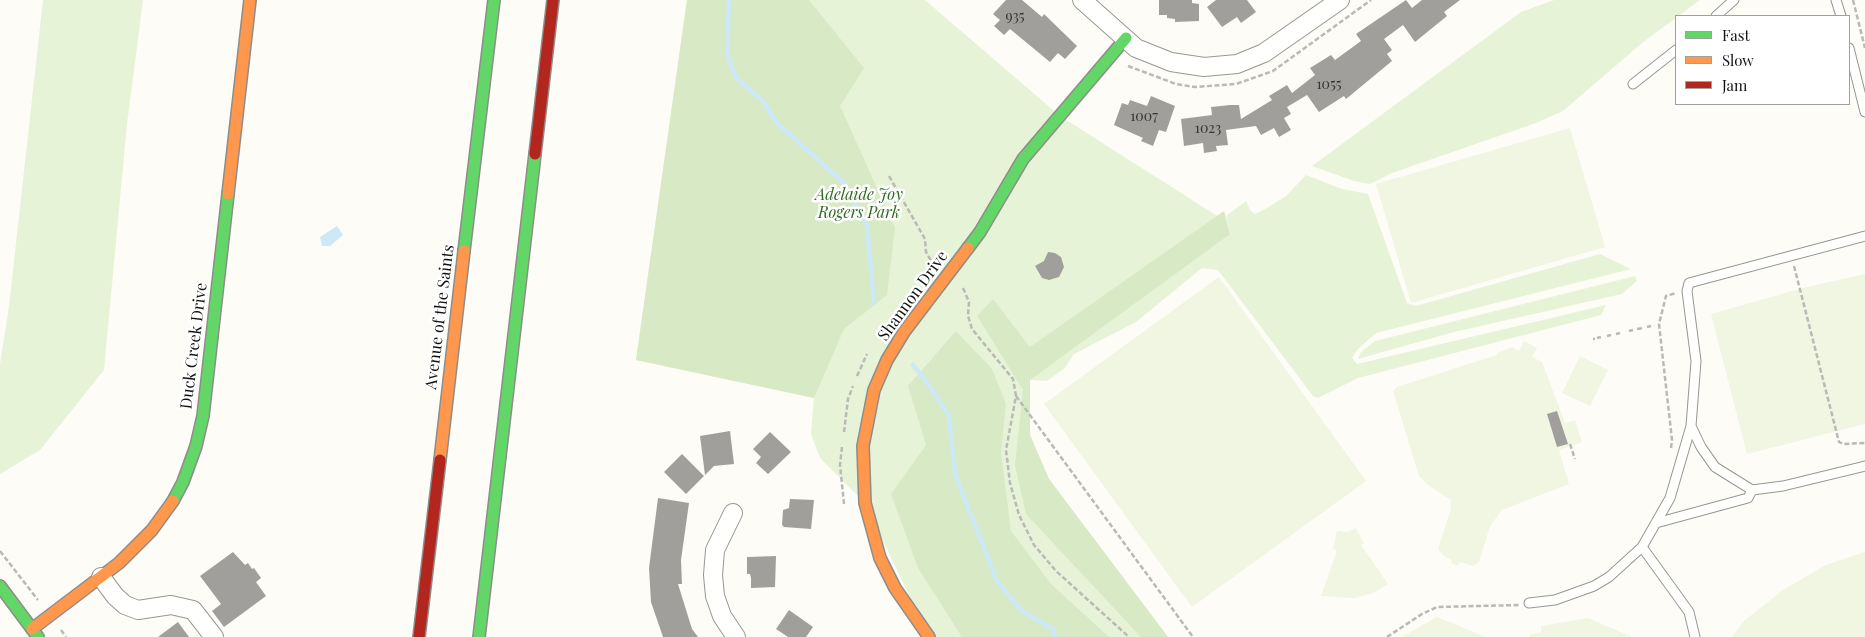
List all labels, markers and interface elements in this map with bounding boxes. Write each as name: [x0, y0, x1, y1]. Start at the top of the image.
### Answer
house number: 935: [1005, 9, 1025, 25]
legend: [1675, 15, 1850, 105]
text: Fast: [1722, 25, 1750, 45]
text: Slow: [1722, 50, 1754, 70]
text: Jam: [1722, 75, 1747, 95]
house number: 1055: [1316, 77, 1342, 93]
house number: 1007: [1130, 109, 1158, 125]
house number: 1023: [1195, 121, 1221, 137]
park label: Adelaide Joy Rogers Park: [815, 185, 903, 223]
street label: Avenue of the Saints: [422, 244, 458, 390]
street label: Shannon Drive: [874, 247, 952, 345]
street label: Duck Creek Drive: [177, 282, 211, 410]

